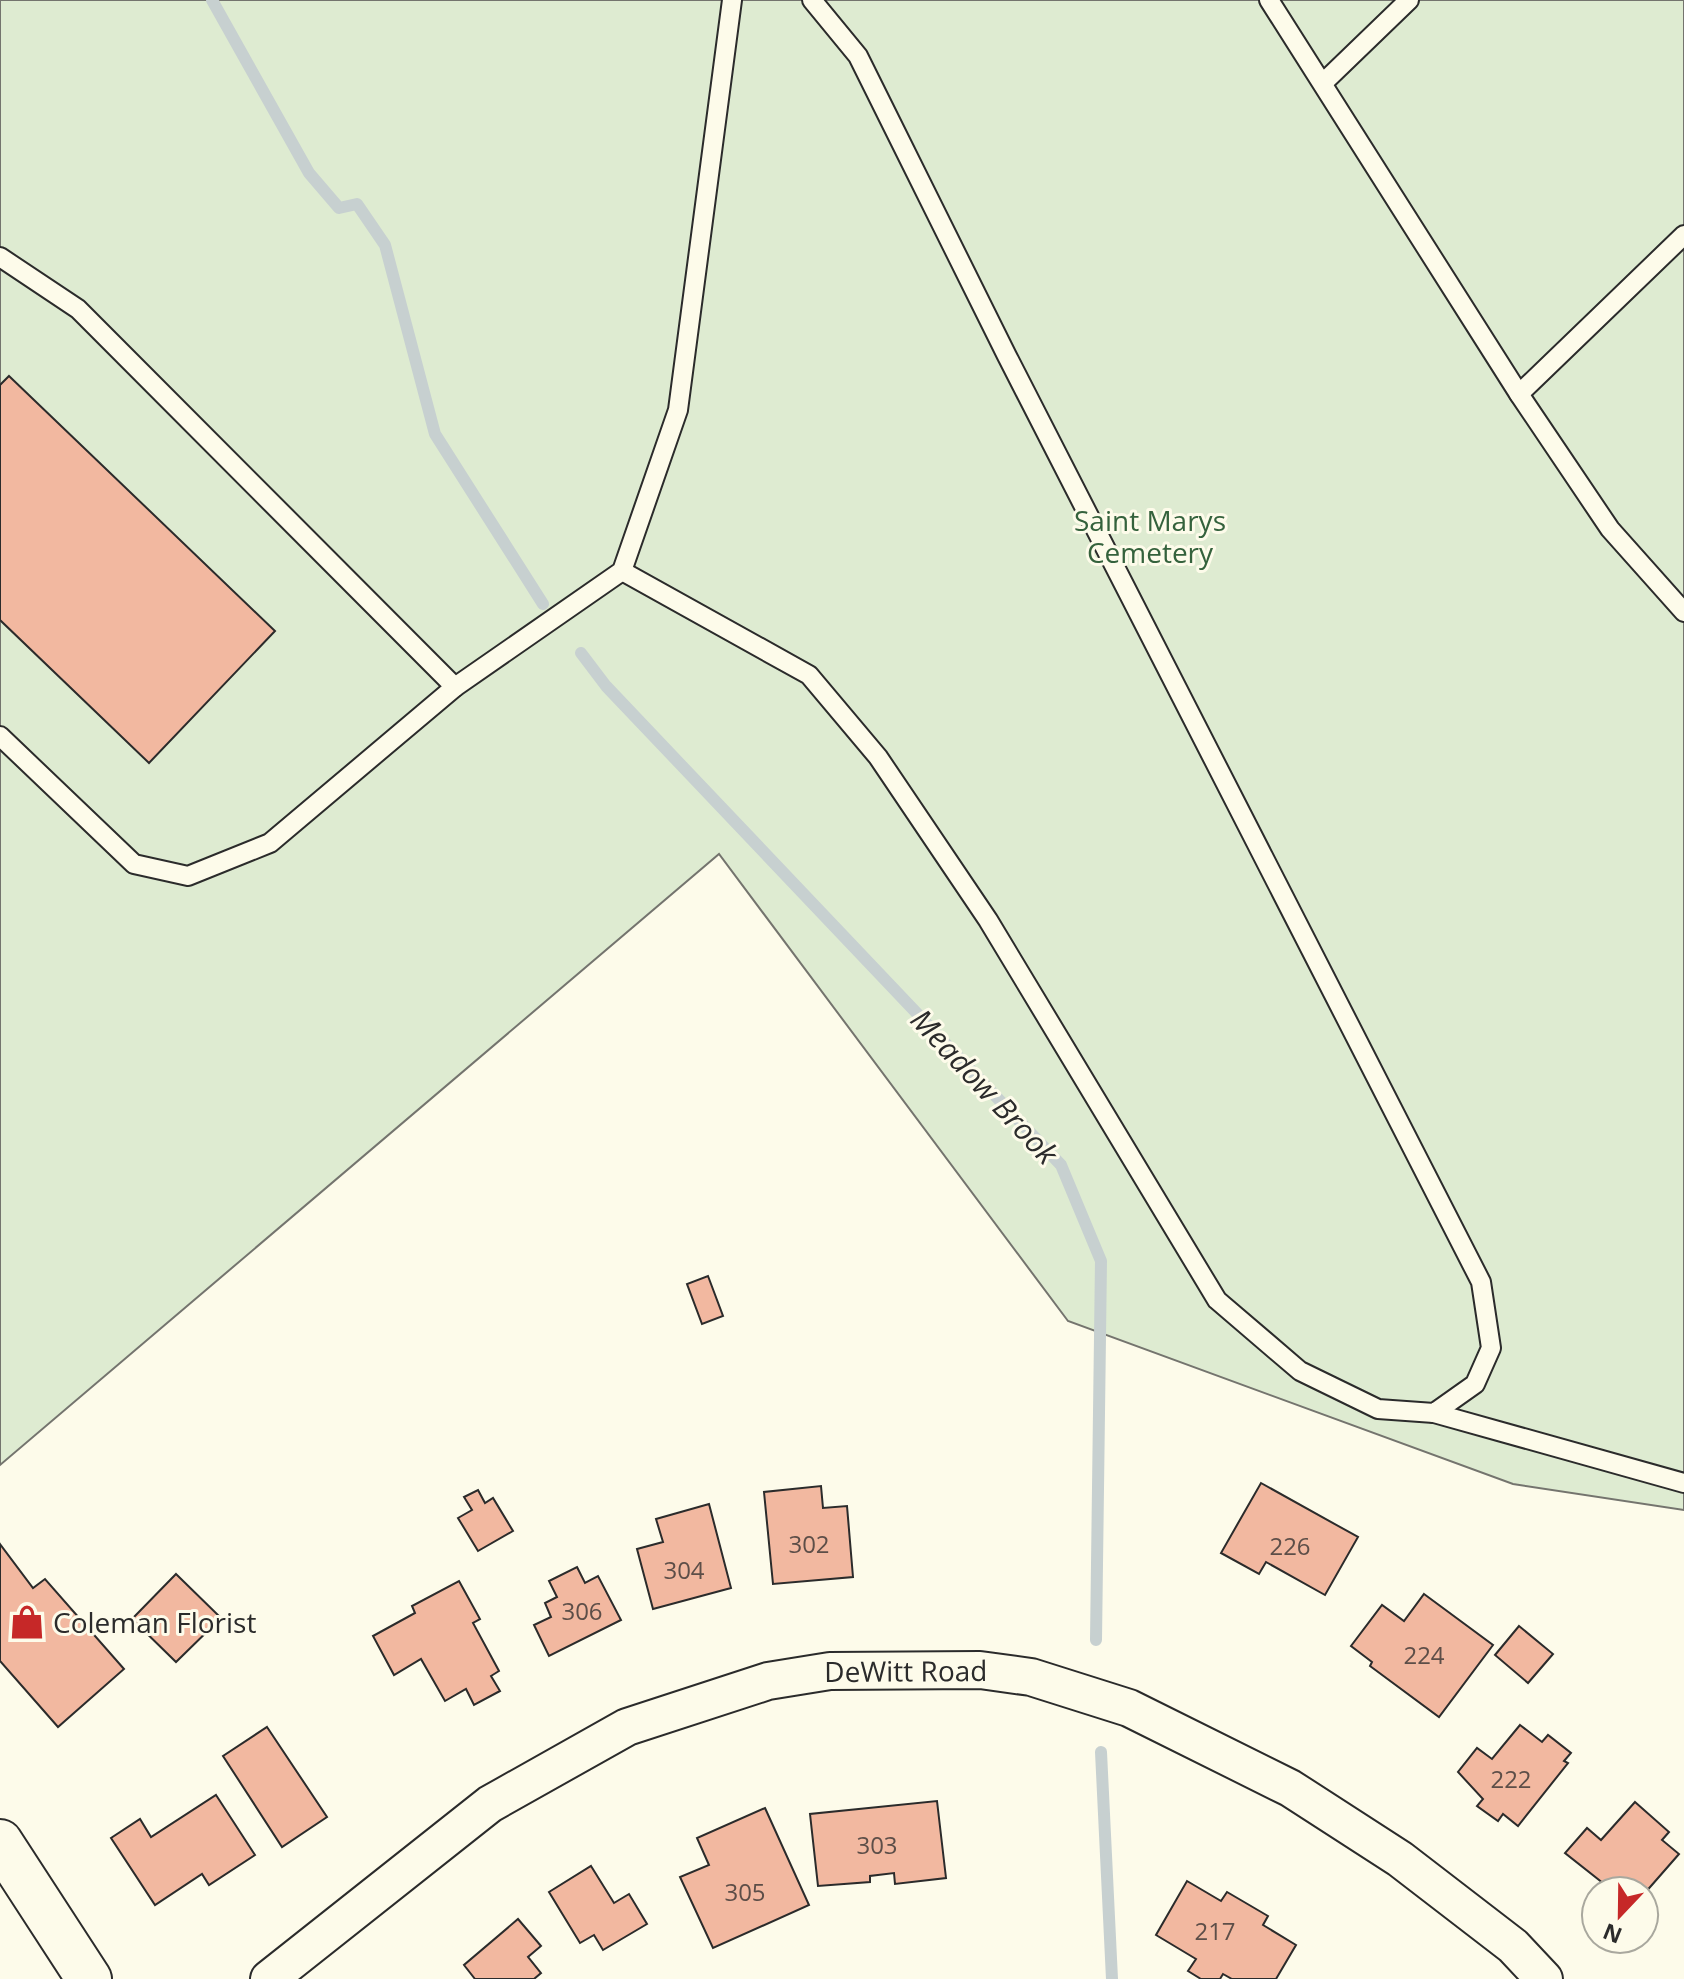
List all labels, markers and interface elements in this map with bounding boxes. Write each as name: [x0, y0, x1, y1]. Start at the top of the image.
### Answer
park label: Saint Marys Cemetery: [1074, 501, 1226, 571]
water label: Meadow Brook: [902, 999, 1069, 1174]
house number: 302: [788, 1527, 830, 1560]
house number: 226: [1269, 1529, 1311, 1562]
house number: 304: [663, 1553, 705, 1586]
house number: 306: [561, 1594, 603, 1627]
shop icon: Coleman Florist: [8, 1603, 46, 1641]
place label: Coleman Florist: [53, 1603, 256, 1641]
house number: 224: [1403, 1638, 1445, 1671]
street label: DeWitt Road: [824, 1651, 987, 1690]
house number: 222: [1490, 1762, 1532, 1795]
house number: 303: [856, 1828, 898, 1861]
house number: 305: [724, 1875, 766, 1908]
north arrow: [1580, 1875, 1660, 1955]
house number: 217: [1194, 1914, 1236, 1947]
text: N: [1598, 1917, 1626, 1952]

